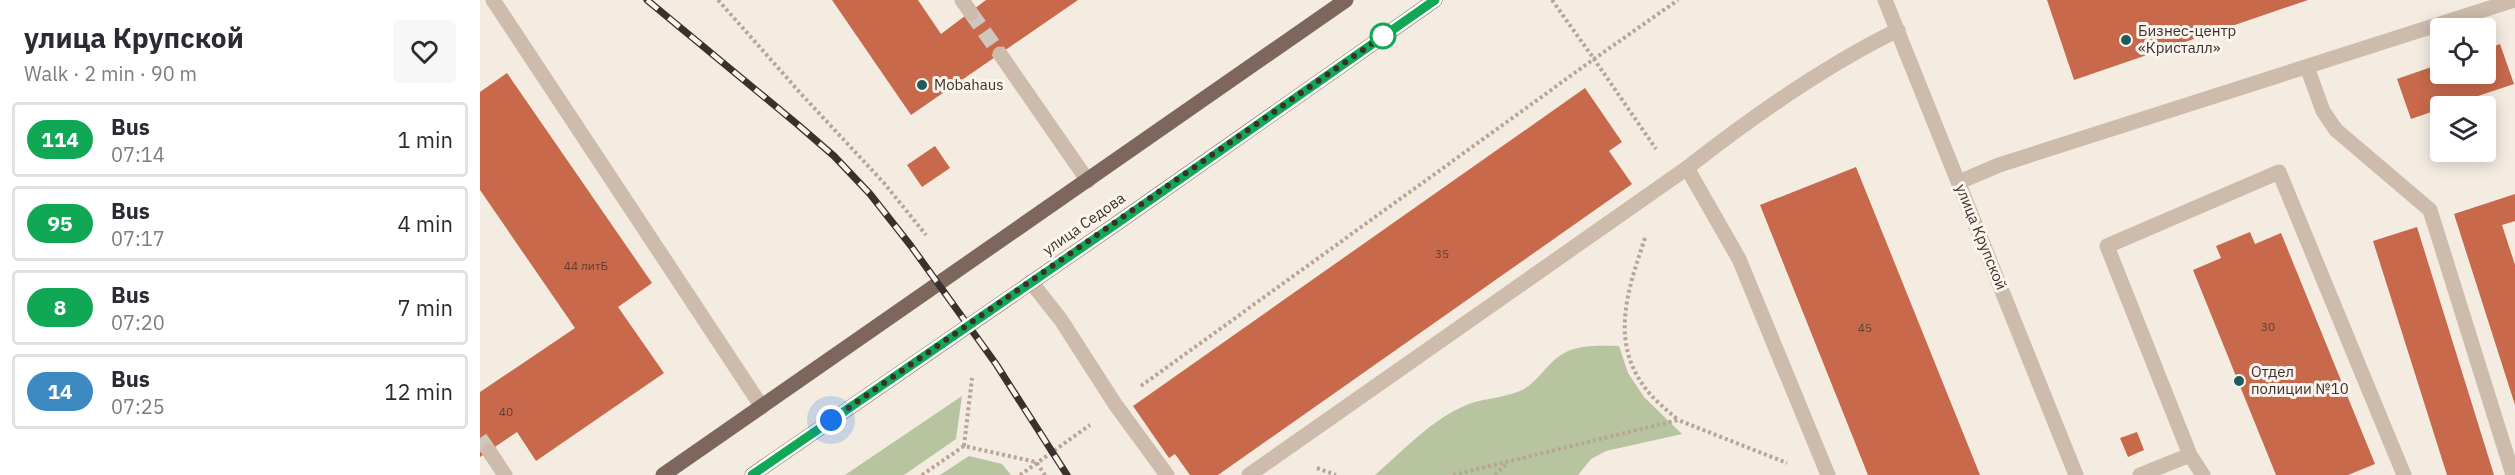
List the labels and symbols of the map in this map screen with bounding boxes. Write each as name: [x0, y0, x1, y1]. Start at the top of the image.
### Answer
place label: Бизнес-центр «Кристалл»: [2138, 21, 2236, 57]
unlabelled marker: [1370, 23, 1396, 49]
marker: Бизнес-центр «Кристалл»: [2119, 33, 2133, 47]
place label: Mobahaus: [934, 75, 1004, 94]
marker: Mobahaus: [915, 78, 929, 92]
street label: улица Крупской: [1952, 181, 2011, 293]
street label: улица Седова: [1039, 188, 1129, 259]
house number: 35: [1435, 246, 1449, 261]
house number: 44 литБ: [564, 258, 608, 273]
house number: 30: [2261, 319, 2275, 334]
house number: 45: [1858, 320, 1872, 335]
place label: Отдел полиции №10: [2251, 362, 2349, 398]
marker: Отдел полиции №10: [2232, 374, 2246, 388]
house number: 40: [499, 404, 513, 419]
your location: [816, 405, 846, 435]

